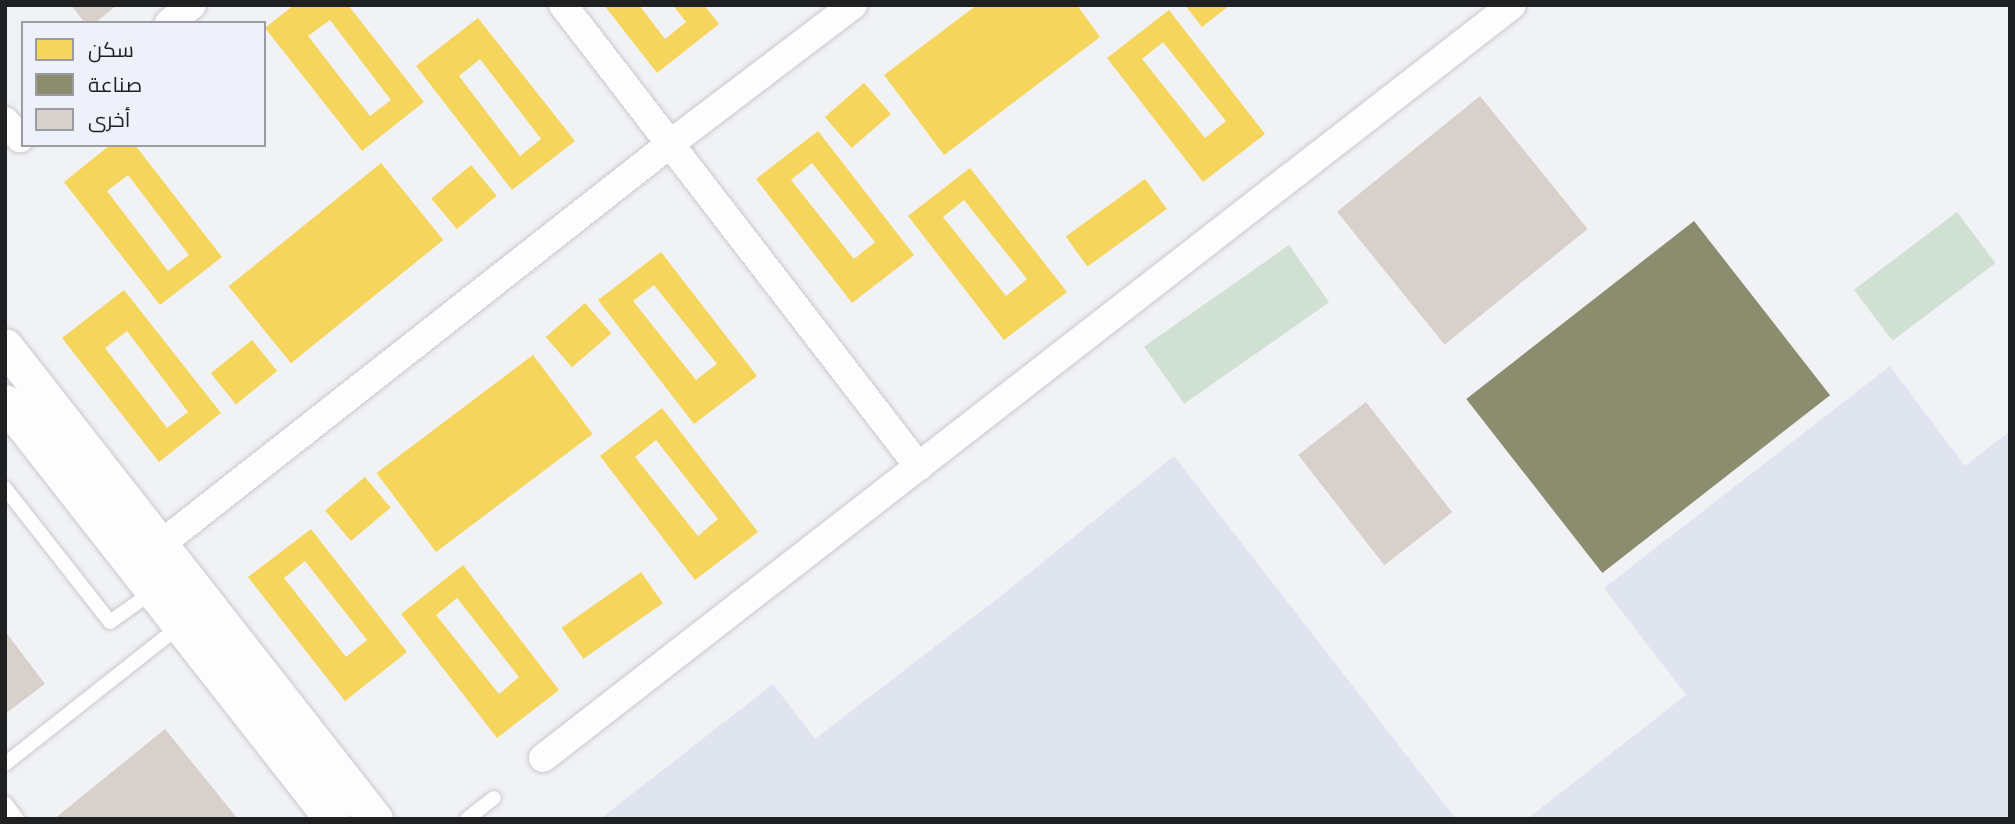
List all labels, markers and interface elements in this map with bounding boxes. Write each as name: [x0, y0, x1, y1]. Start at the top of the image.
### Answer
legend: [21, 21, 266, 147]
text: سكن: [88, 37, 134, 62]
text: صناعة: [88, 72, 142, 97]
text: أخرى: [88, 107, 130, 132]

